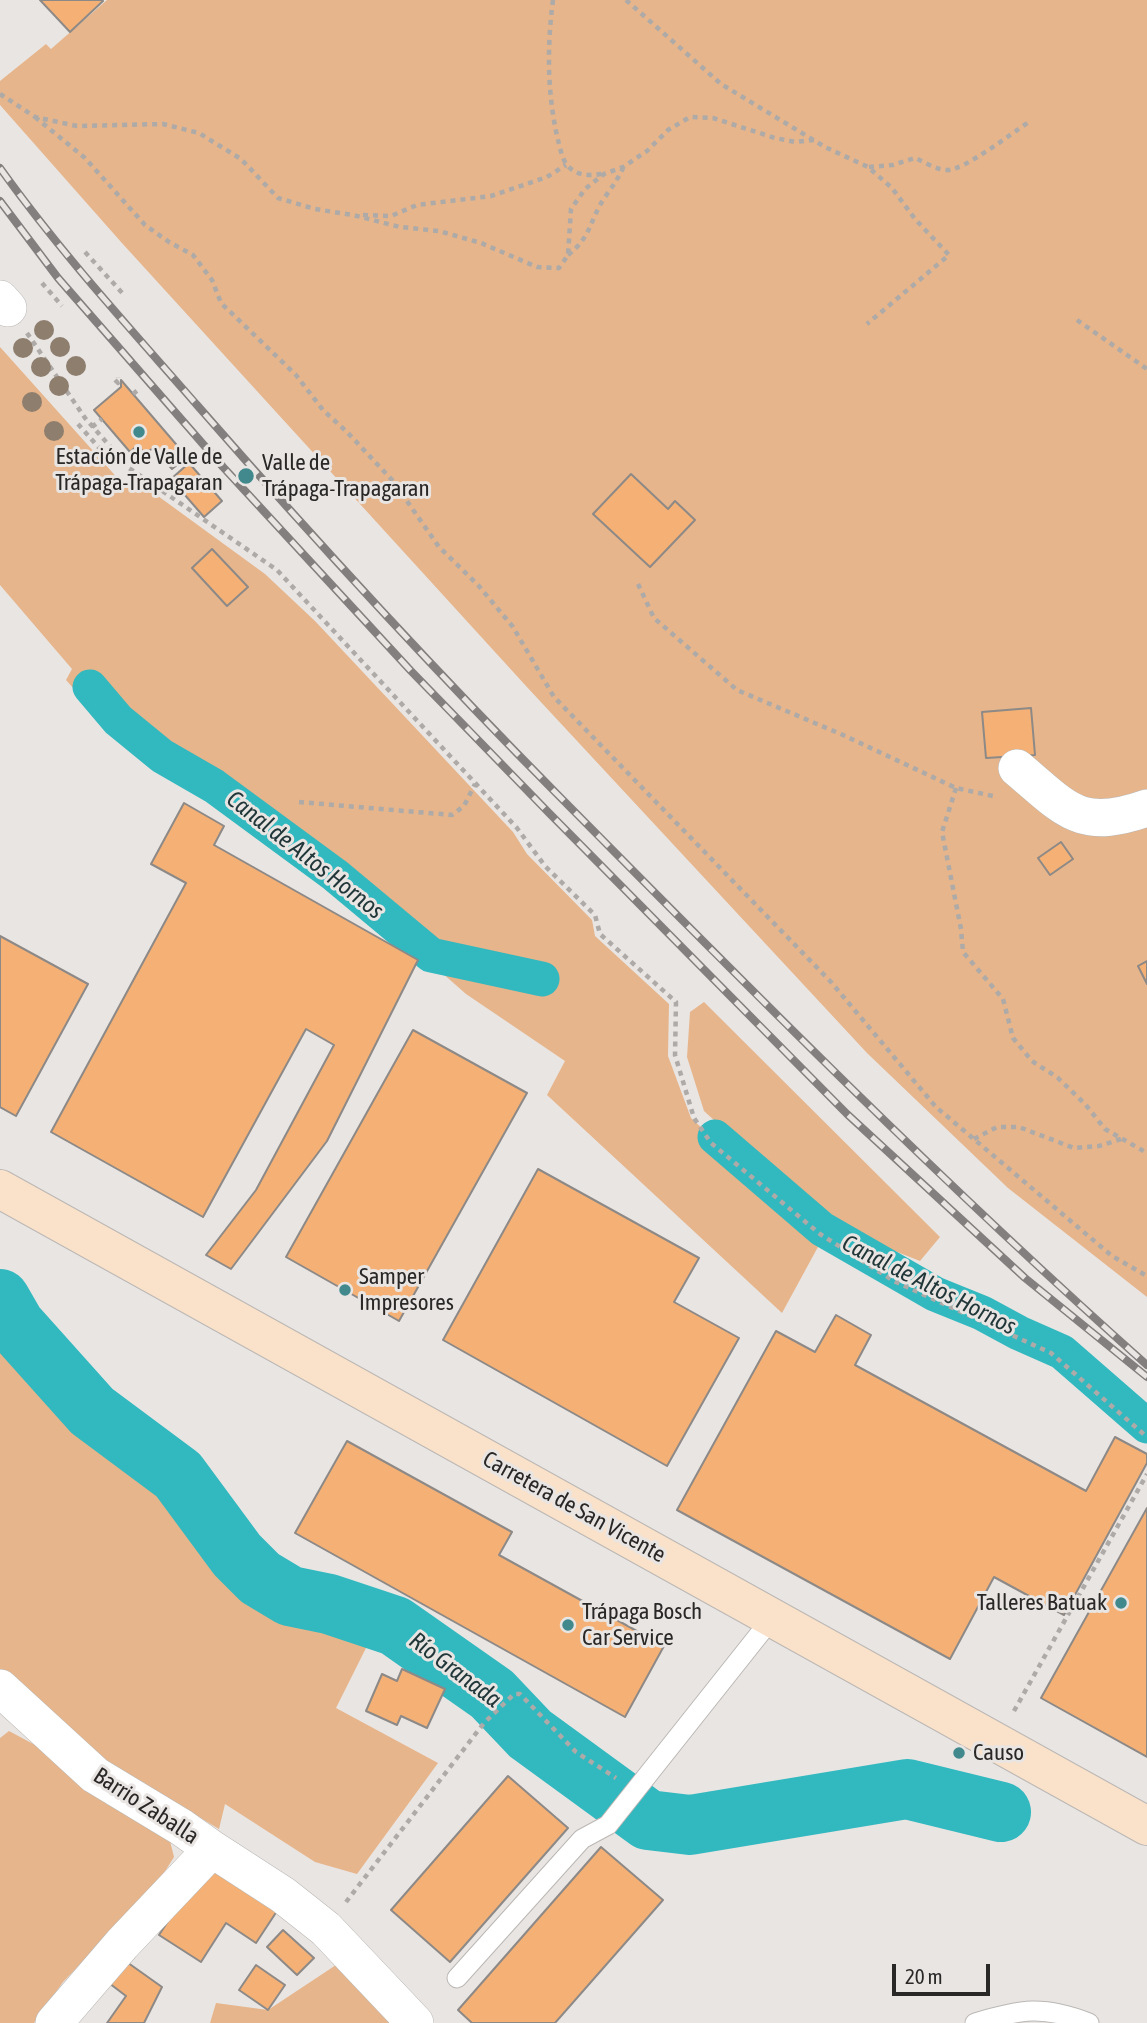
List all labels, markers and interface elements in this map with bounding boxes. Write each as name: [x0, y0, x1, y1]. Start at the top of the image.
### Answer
marker: Estación de Valle de Trápaga-Trapagaran: [131, 424, 147, 440]
place label: Estación de Valle de Trápaga-Trapagaran: [55, 443, 223, 497]
place label: Valle de Trápaga-Trapagaran: [262, 449, 430, 503]
marker: Valle de Trápaga-Trapagaran: [236, 466, 256, 486]
water label: Canal de Altos Hornos: [221, 785, 389, 925]
water label: Canal de Altos Hornos: [837, 1229, 1021, 1341]
place label: Samper Impresores: [359, 1263, 454, 1317]
marker: Samper Impresores: [337, 1282, 353, 1298]
street label: Carretera de San Vicente: [478, 1445, 670, 1569]
place label: Talleres Batuak: [977, 1589, 1107, 1617]
marker: Talleres Batuak: [1113, 1595, 1129, 1611]
place label: Trápaga Bosch Car Service: [582, 1598, 702, 1652]
marker: Trápaga Bosch Car Service: [560, 1617, 576, 1633]
water label: Río Granada: [403, 1626, 507, 1714]
place label: Causo: [973, 1739, 1024, 1767]
marker: Causo: [951, 1745, 967, 1761]
street label: Barrio Zaballa: [88, 1762, 204, 1850]
scale bar: [895, 1950, 993, 1994]
text: 20 m: [905, 1964, 943, 1988]

